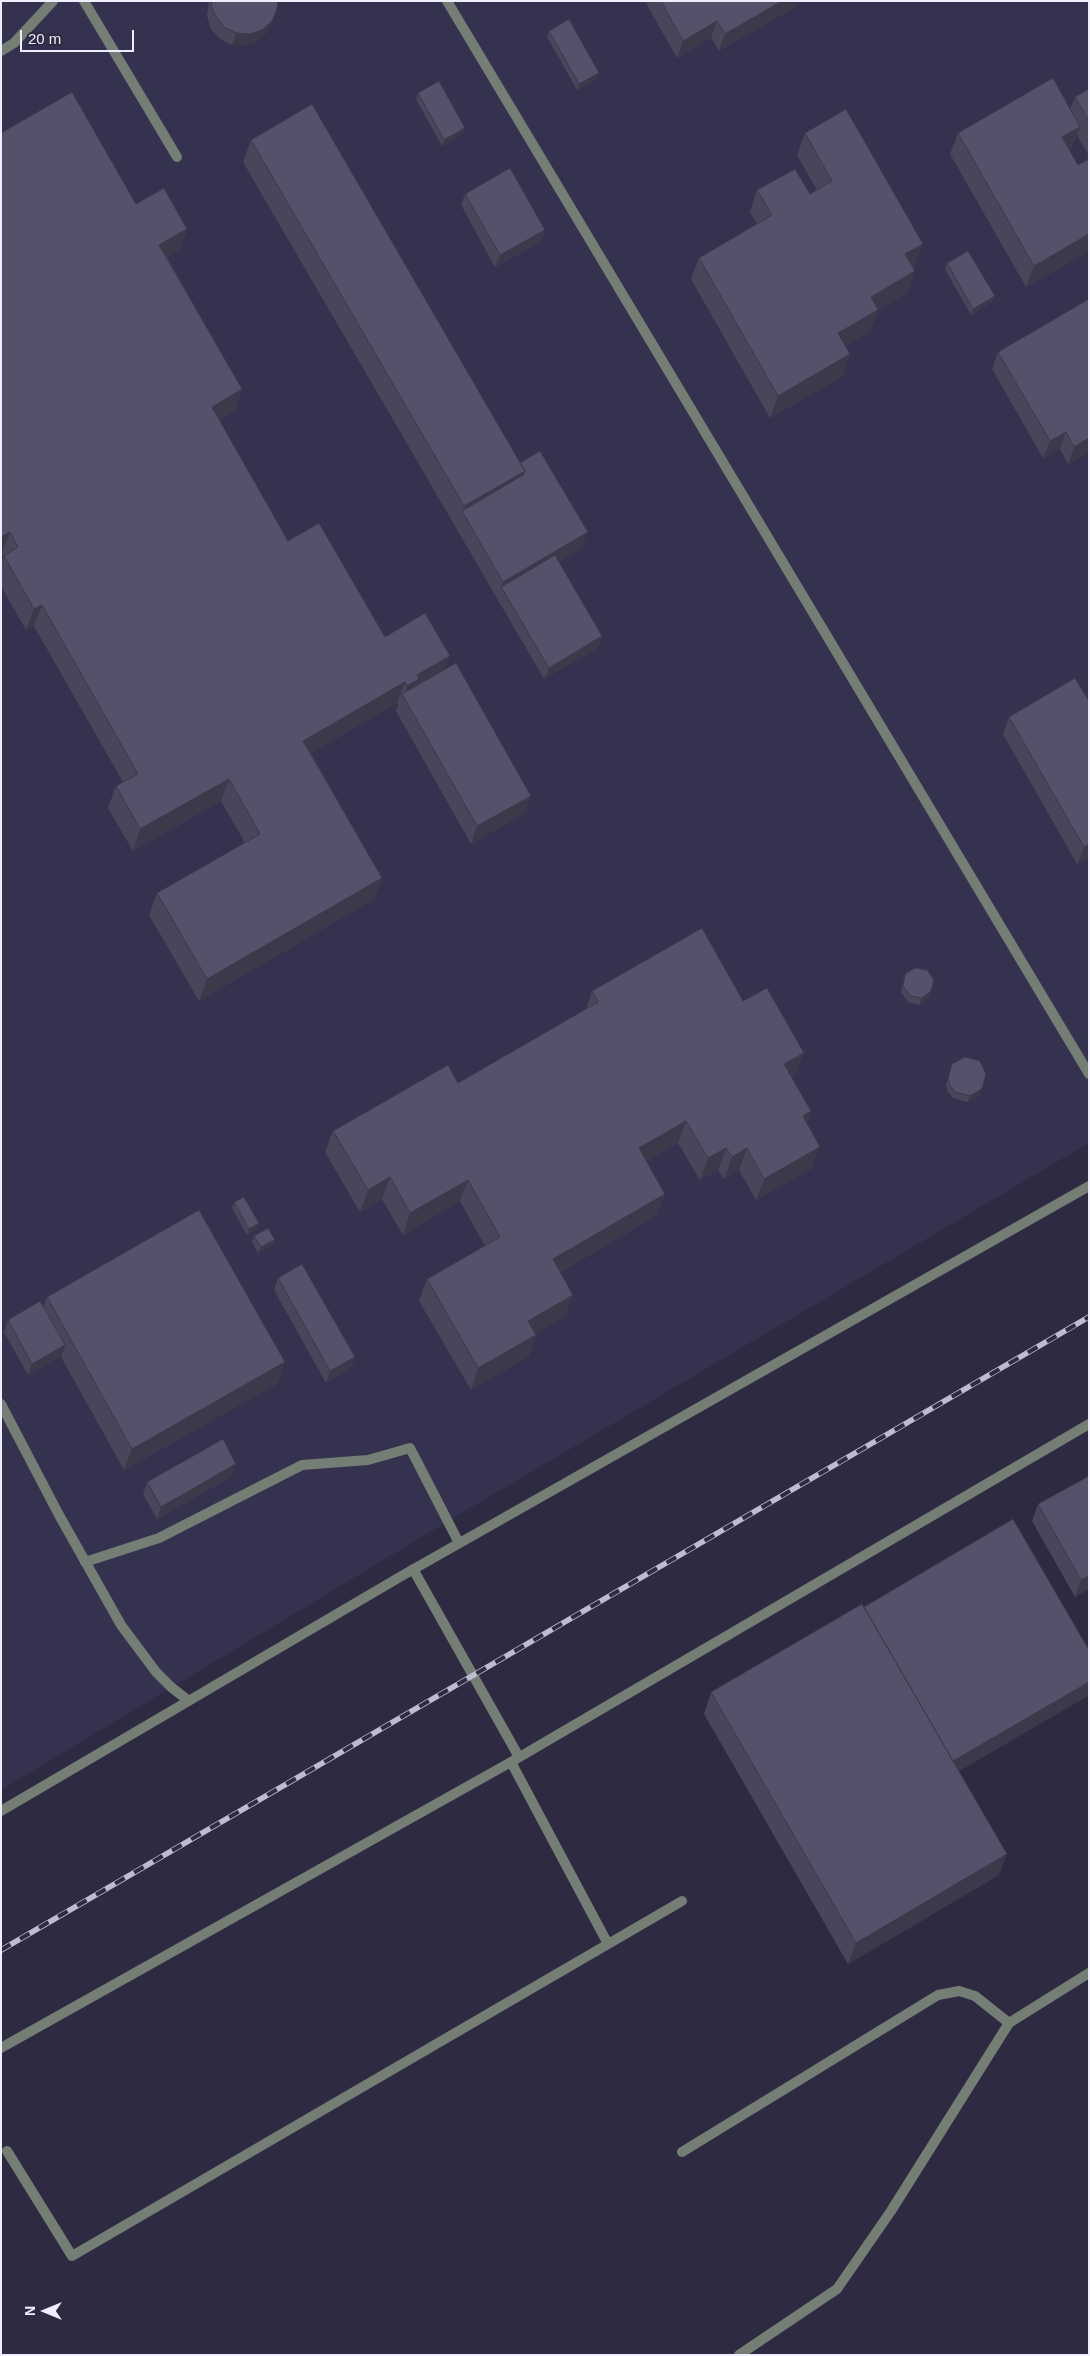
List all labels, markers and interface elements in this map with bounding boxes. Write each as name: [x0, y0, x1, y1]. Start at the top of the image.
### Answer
scale bar: [22, 20, 136, 52]
text: 20 m: [28, 30, 61, 47]
north arrow: [20, 2286, 70, 2336]
text: N: [22, 2306, 38, 2316]

